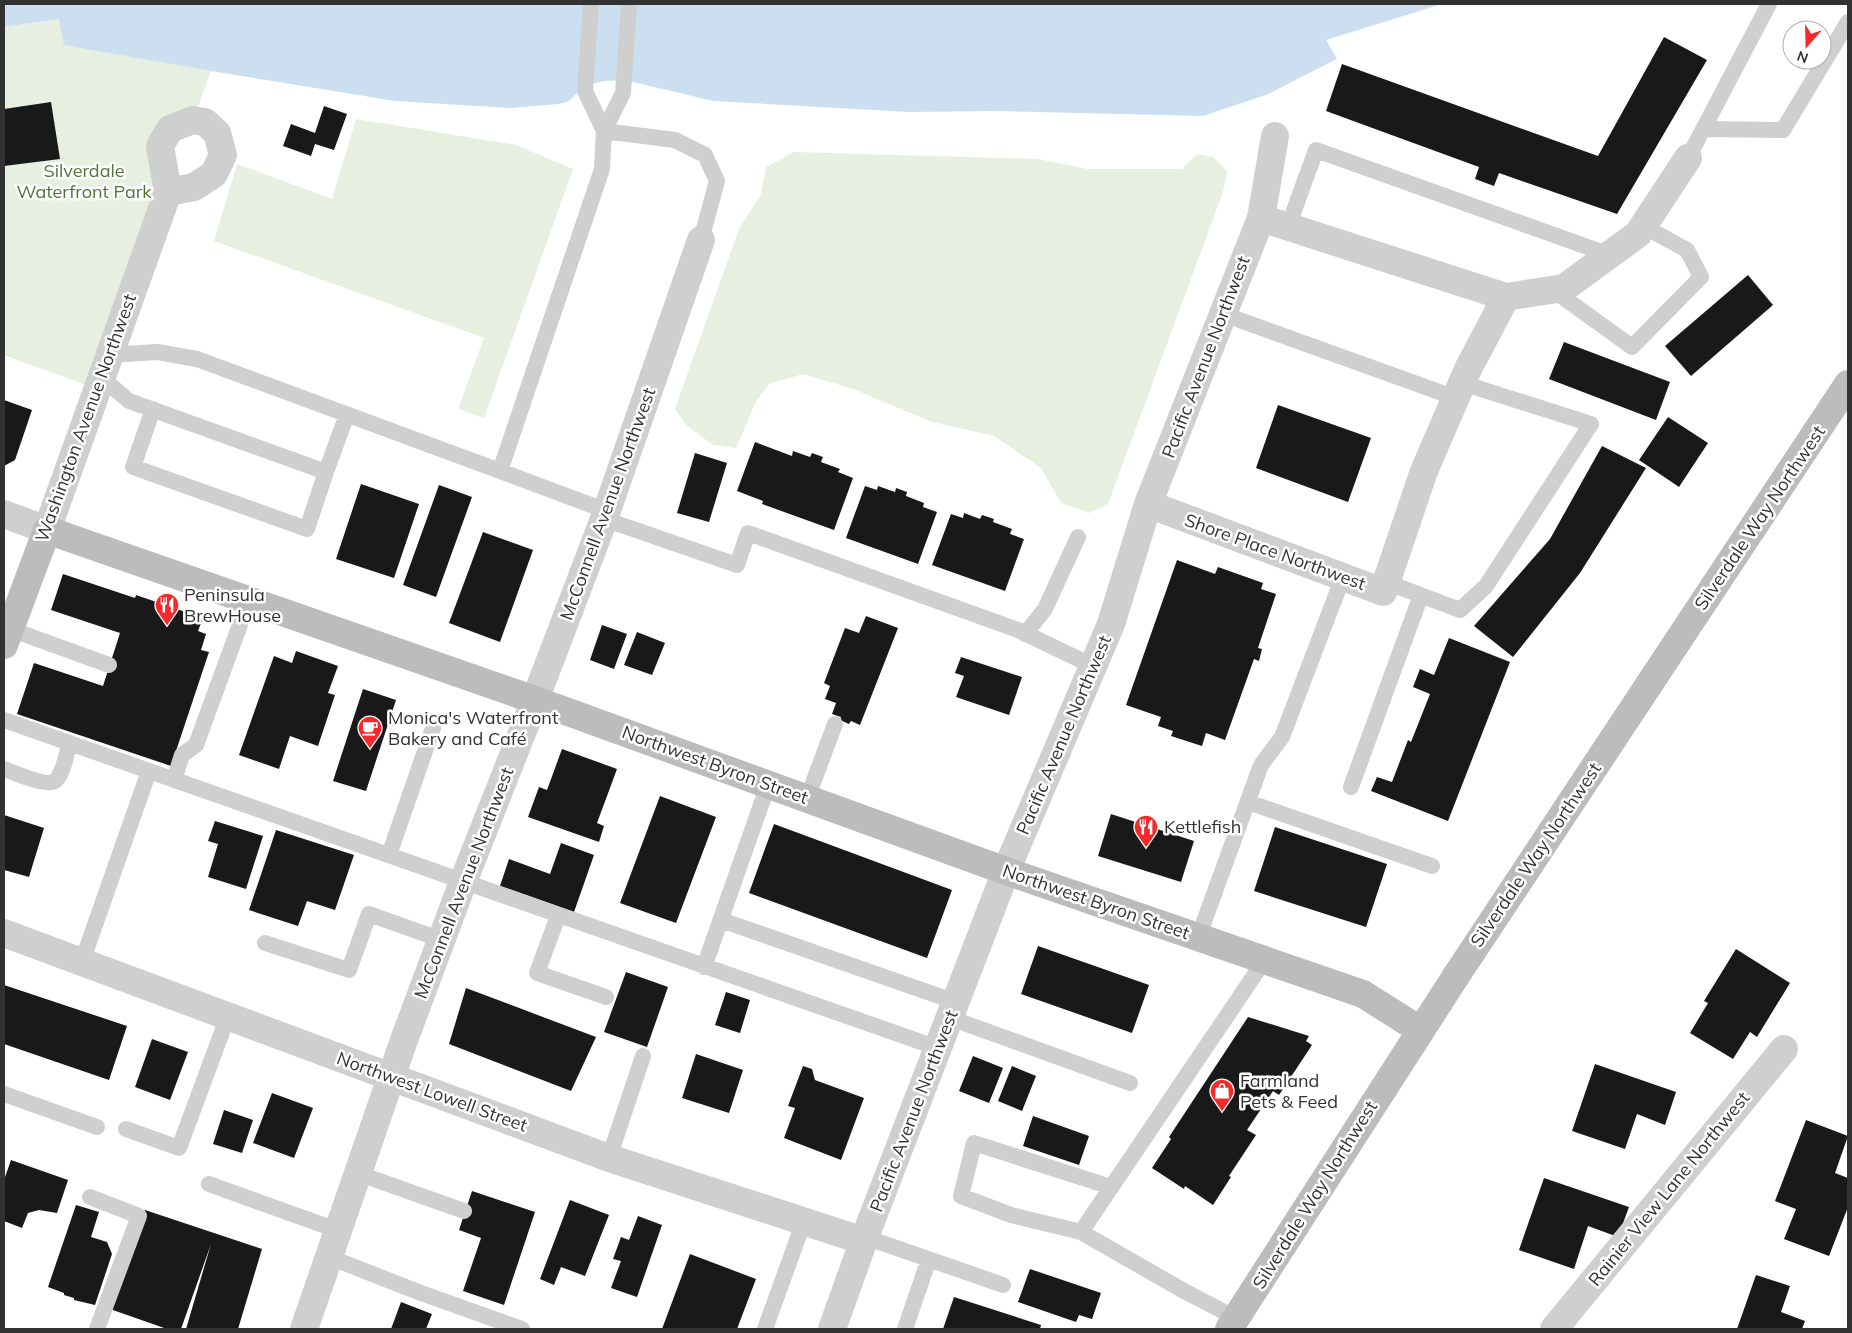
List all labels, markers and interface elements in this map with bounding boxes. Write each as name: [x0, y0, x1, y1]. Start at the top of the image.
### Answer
north arrow: [1782, 20, 1832, 70]
text: N: [1795, 47, 1811, 67]
park label: Silverdale Waterfront Park: [16, 159, 152, 203]
street label: Pacific Avenue Northwest: [1156, 253, 1255, 461]
street label: Washington Avenue Northwest: [30, 291, 141, 545]
street label: McConnell Avenue Northwest: [555, 384, 660, 623]
street label: Silverdale Way Northwest: [1689, 421, 1830, 614]
street label: Shore Place Northwest: [1182, 508, 1369, 595]
place label: Peninsula BrewHouse: [184, 583, 281, 627]
restaurant icon: Peninsula BrewHouse: [154, 592, 180, 626]
street label: Pacific Avenue Northwest: [1011, 632, 1116, 838]
place label: Monica's Waterfront Bakery and Café: [388, 706, 558, 750]
cafe icon: Monica's Waterfront Bakery and Café: [357, 715, 383, 749]
street label: Northwest Byron Street: [619, 720, 811, 809]
street label: Silverdale Way Northwest: [1465, 758, 1606, 951]
street label: McConnell Avenue Northwest: [409, 764, 518, 1002]
restaurant icon: Kettlefish: [1133, 814, 1159, 848]
place label: Kettlefish: [1164, 815, 1241, 838]
street label: Northwest Byron Street: [1000, 859, 1193, 944]
street label: Pacific Avenue Northwest: [864, 1007, 963, 1215]
street label: Northwest Lowell Street: [334, 1046, 530, 1137]
place label: Farmland Pets & Feed: [1240, 1069, 1338, 1113]
shop icon: Farmland Pets & Feed: [1209, 1078, 1235, 1112]
street label: Rainier View Lane Northwest: [1583, 1087, 1754, 1291]
street label: Silverdale Way Northwest: [1247, 1096, 1382, 1293]

